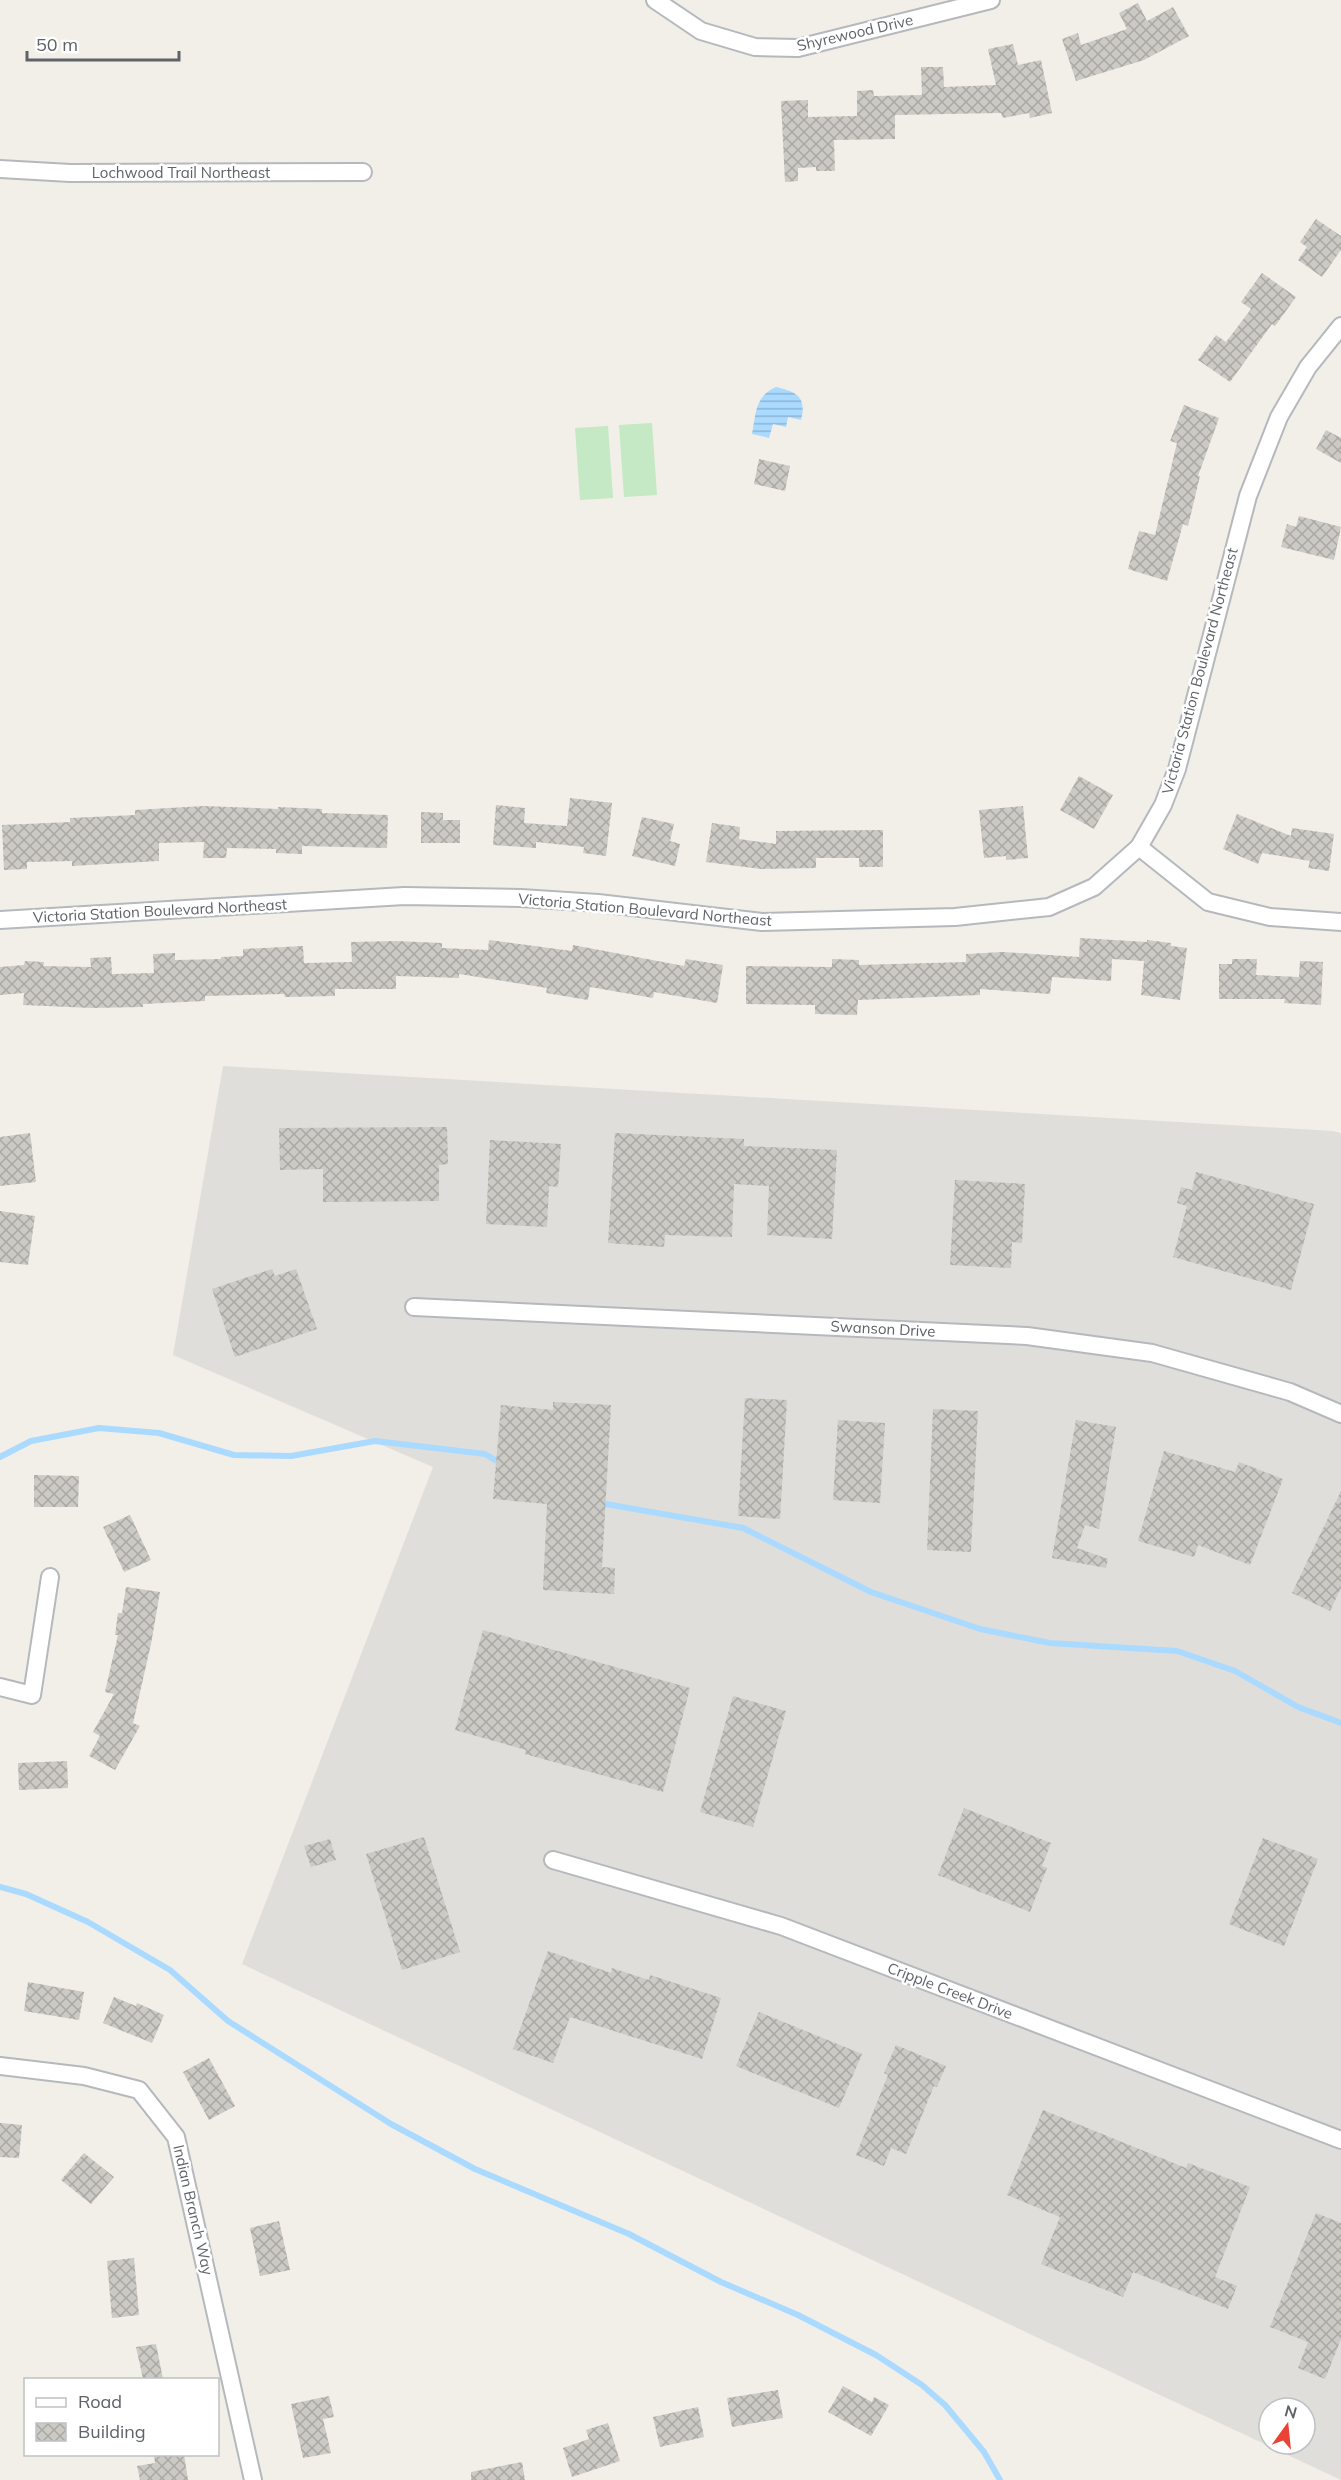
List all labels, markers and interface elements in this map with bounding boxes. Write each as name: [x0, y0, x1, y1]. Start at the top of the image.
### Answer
street label: Shyrewood Drive: [795, 10, 915, 55]
scale bar: [27, 24, 178, 62]
text: 50 m: [36, 33, 78, 56]
street label: Lochwood Trail Northeast: [92, 163, 270, 182]
street label: Victoria Station Boulevard Northeast: [1157, 546, 1242, 796]
street label: Victoria Station Boulevard Northeast: [518, 889, 773, 930]
street label: Victoria Station Boulevard Northeast: [32, 894, 287, 927]
street label: Swanson Drive: [830, 1316, 936, 1341]
street label: Cripple Creek Drive: [885, 1958, 1016, 2023]
street label: Indian Branch Way: [169, 2143, 218, 2277]
legend: [24, 2378, 219, 2456]
text: Road: [78, 2390, 122, 2413]
north arrow: [1257, 2396, 1317, 2456]
text: N: [1282, 2400, 1299, 2423]
text: Building: [78, 2420, 146, 2443]

